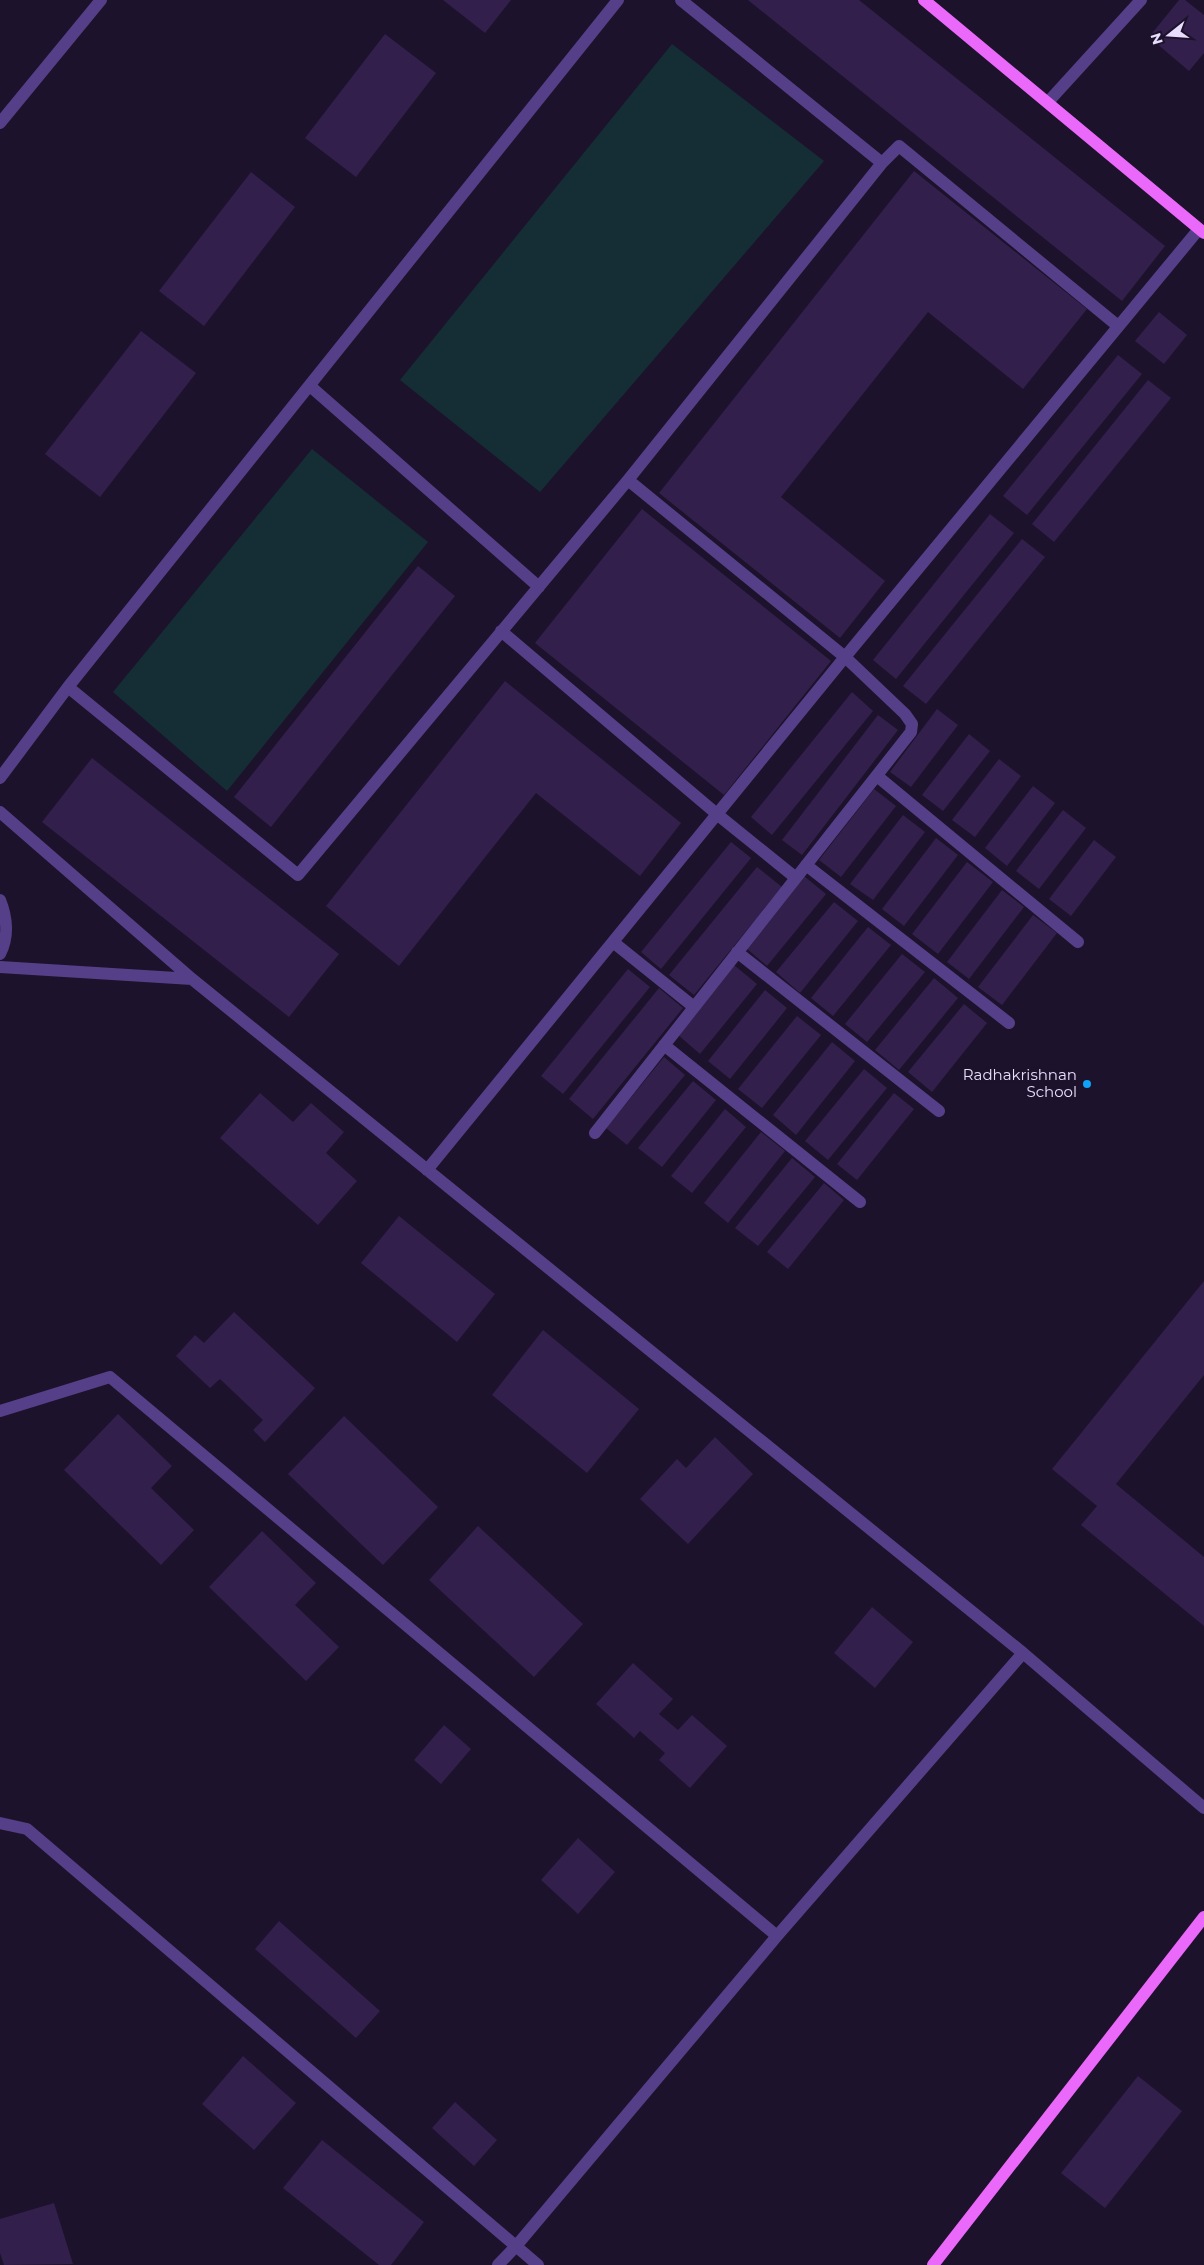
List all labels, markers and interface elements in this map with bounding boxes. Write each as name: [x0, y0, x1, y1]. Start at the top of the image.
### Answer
north arrow: [1144, 10, 1194, 60]
text: N: [1146, 31, 1167, 47]
place label: Radhakrishnan School: [963, 1065, 1077, 1101]
marker: Radhakrishnan School: [1081, 1078, 1093, 1090]

